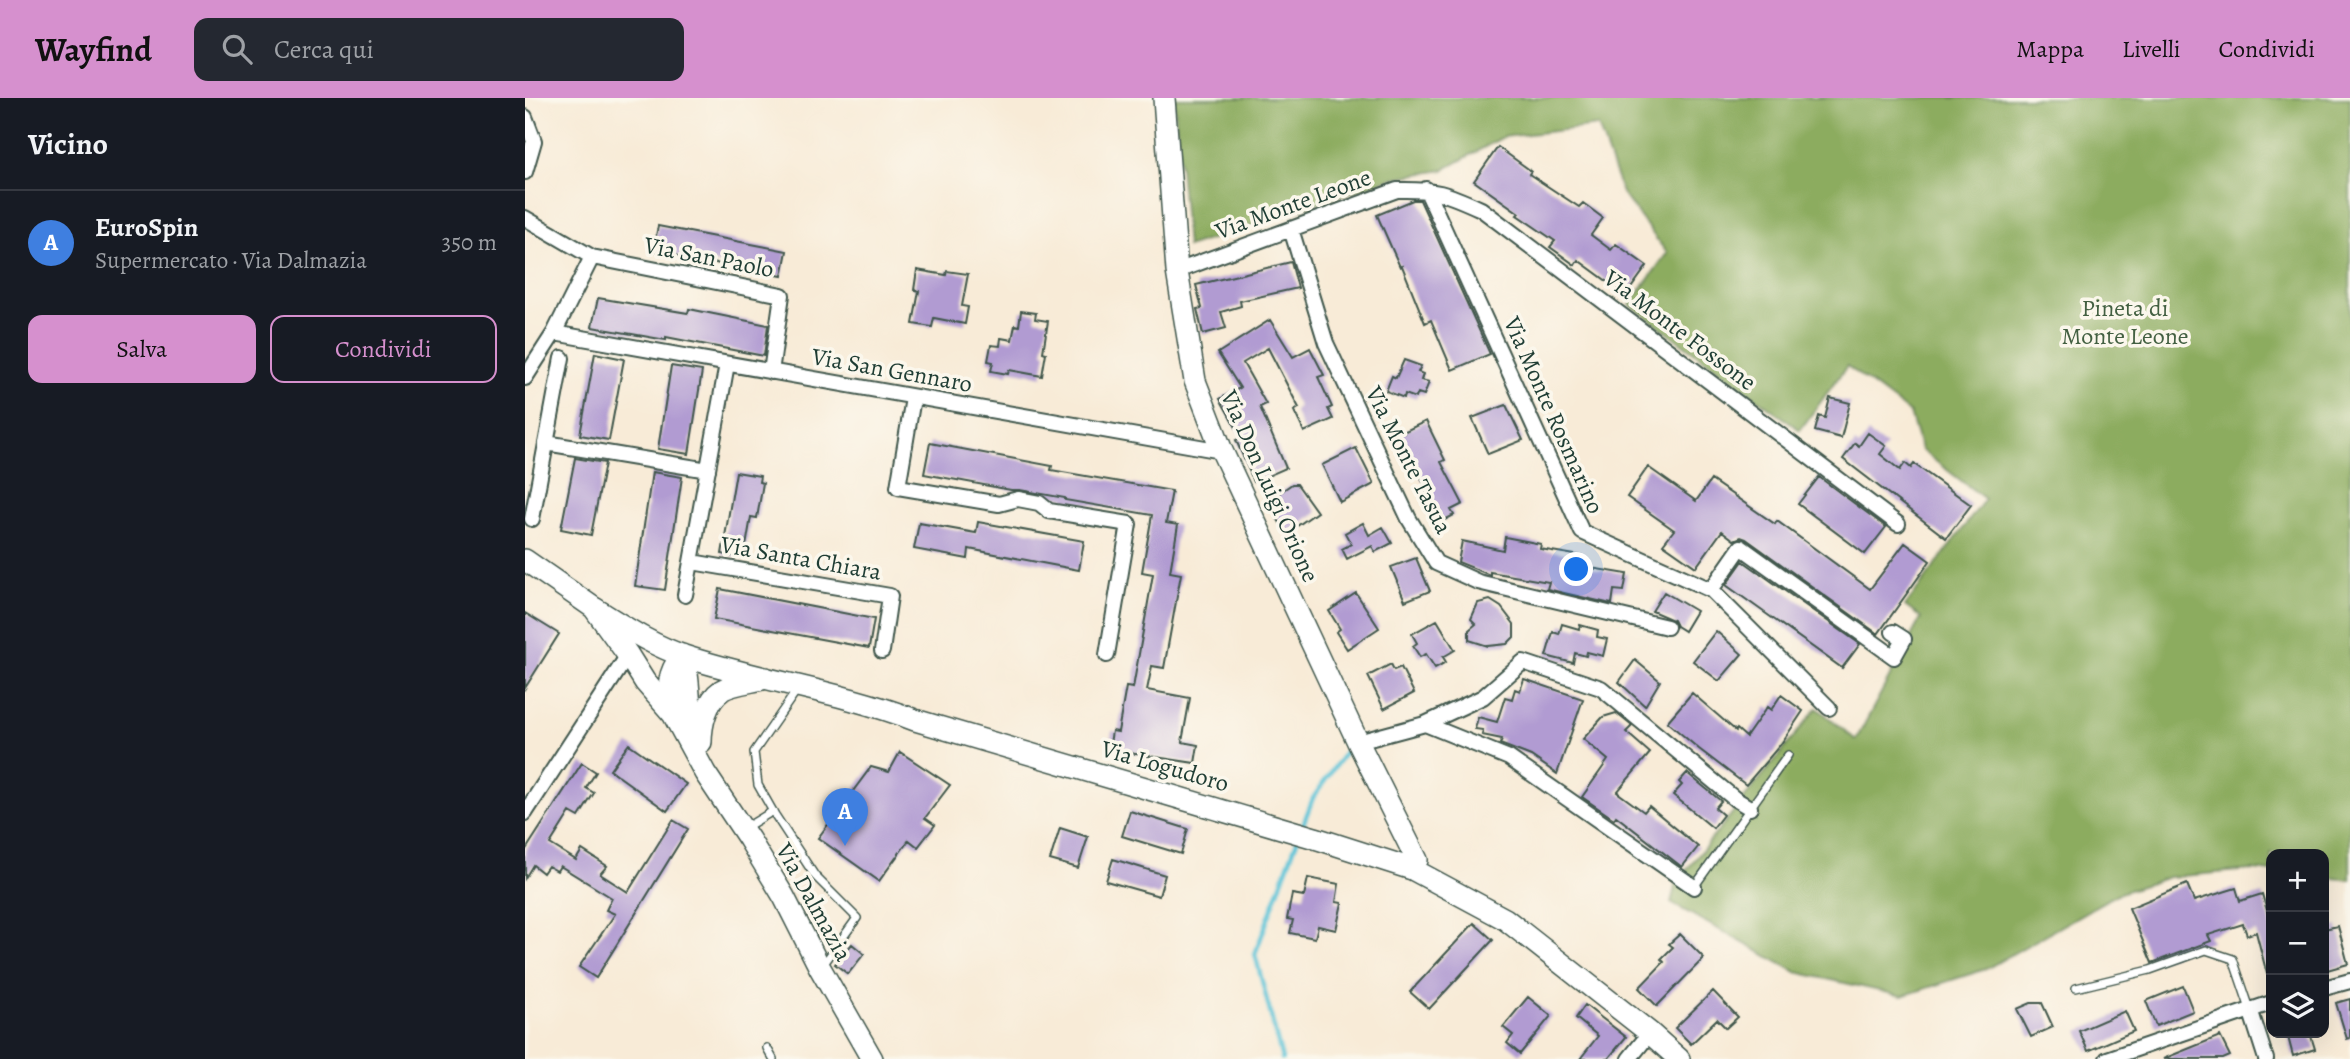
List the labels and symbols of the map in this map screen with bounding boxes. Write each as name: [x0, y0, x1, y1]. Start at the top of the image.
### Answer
street label: Via Monte Leone: [1210, 161, 1375, 247]
street label: Via San Paolo: [640, 229, 777, 285]
street label: Via Monte Fossone: [1596, 262, 1763, 398]
park label: Pineta di Monte Leone: [2061, 292, 2189, 352]
street label: Via Monte Rosmarino: [1496, 311, 1612, 519]
street label: Via San Gennaro: [808, 340, 975, 400]
street label: Via Monte Tasua: [1358, 380, 1460, 540]
street label: Via Don Luigi Orione: [1213, 384, 1327, 587]
street label: Via Santa Chiara: [717, 528, 885, 588]
your location: [1559, 552, 1593, 586]
street label: Via Logudoro: [1097, 732, 1233, 799]
pin: A: [822, 788, 868, 846]
street label: Via Dalmazia: [768, 836, 860, 968]

